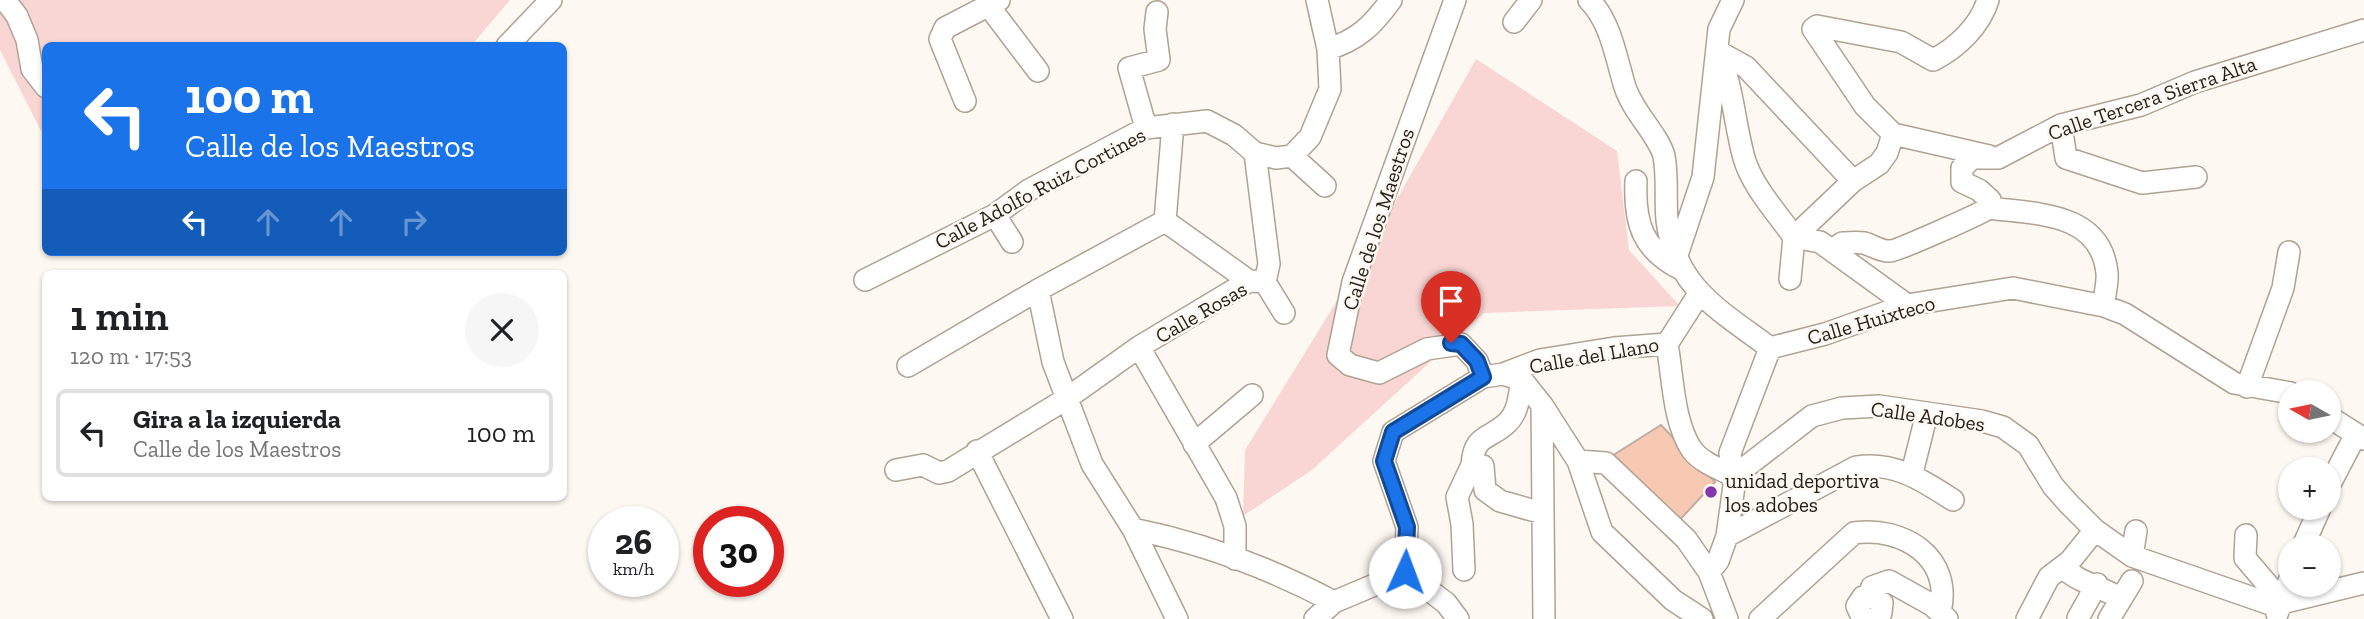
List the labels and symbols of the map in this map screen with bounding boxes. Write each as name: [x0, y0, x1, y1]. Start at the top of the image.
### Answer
street label: Calle Tercera Sierra Alta: [2044, 51, 2260, 145]
street label: Calle Adolfo Ruiz Cortines: [930, 122, 1150, 254]
street label: Calle de los Maestros: [1337, 125, 1419, 313]
pin: [1421, 271, 1481, 343]
street label: Calle Rosas: [1151, 276, 1251, 348]
street label: Calle Huixteco: [1804, 290, 1938, 350]
street label: Calle del Llano: [1527, 331, 1661, 379]
north arrow: [2278, 380, 2342, 443]
street label: Calle Adobes: [1869, 396, 1987, 436]
place label: unidad deportiva los adobes: [1725, 468, 1879, 517]
marker: unidad deportiva los adobes: [1703, 484, 1719, 500]
speed limit sign: 30: [693, 506, 784, 597]
position arrow: [1368, 535, 1442, 609]

